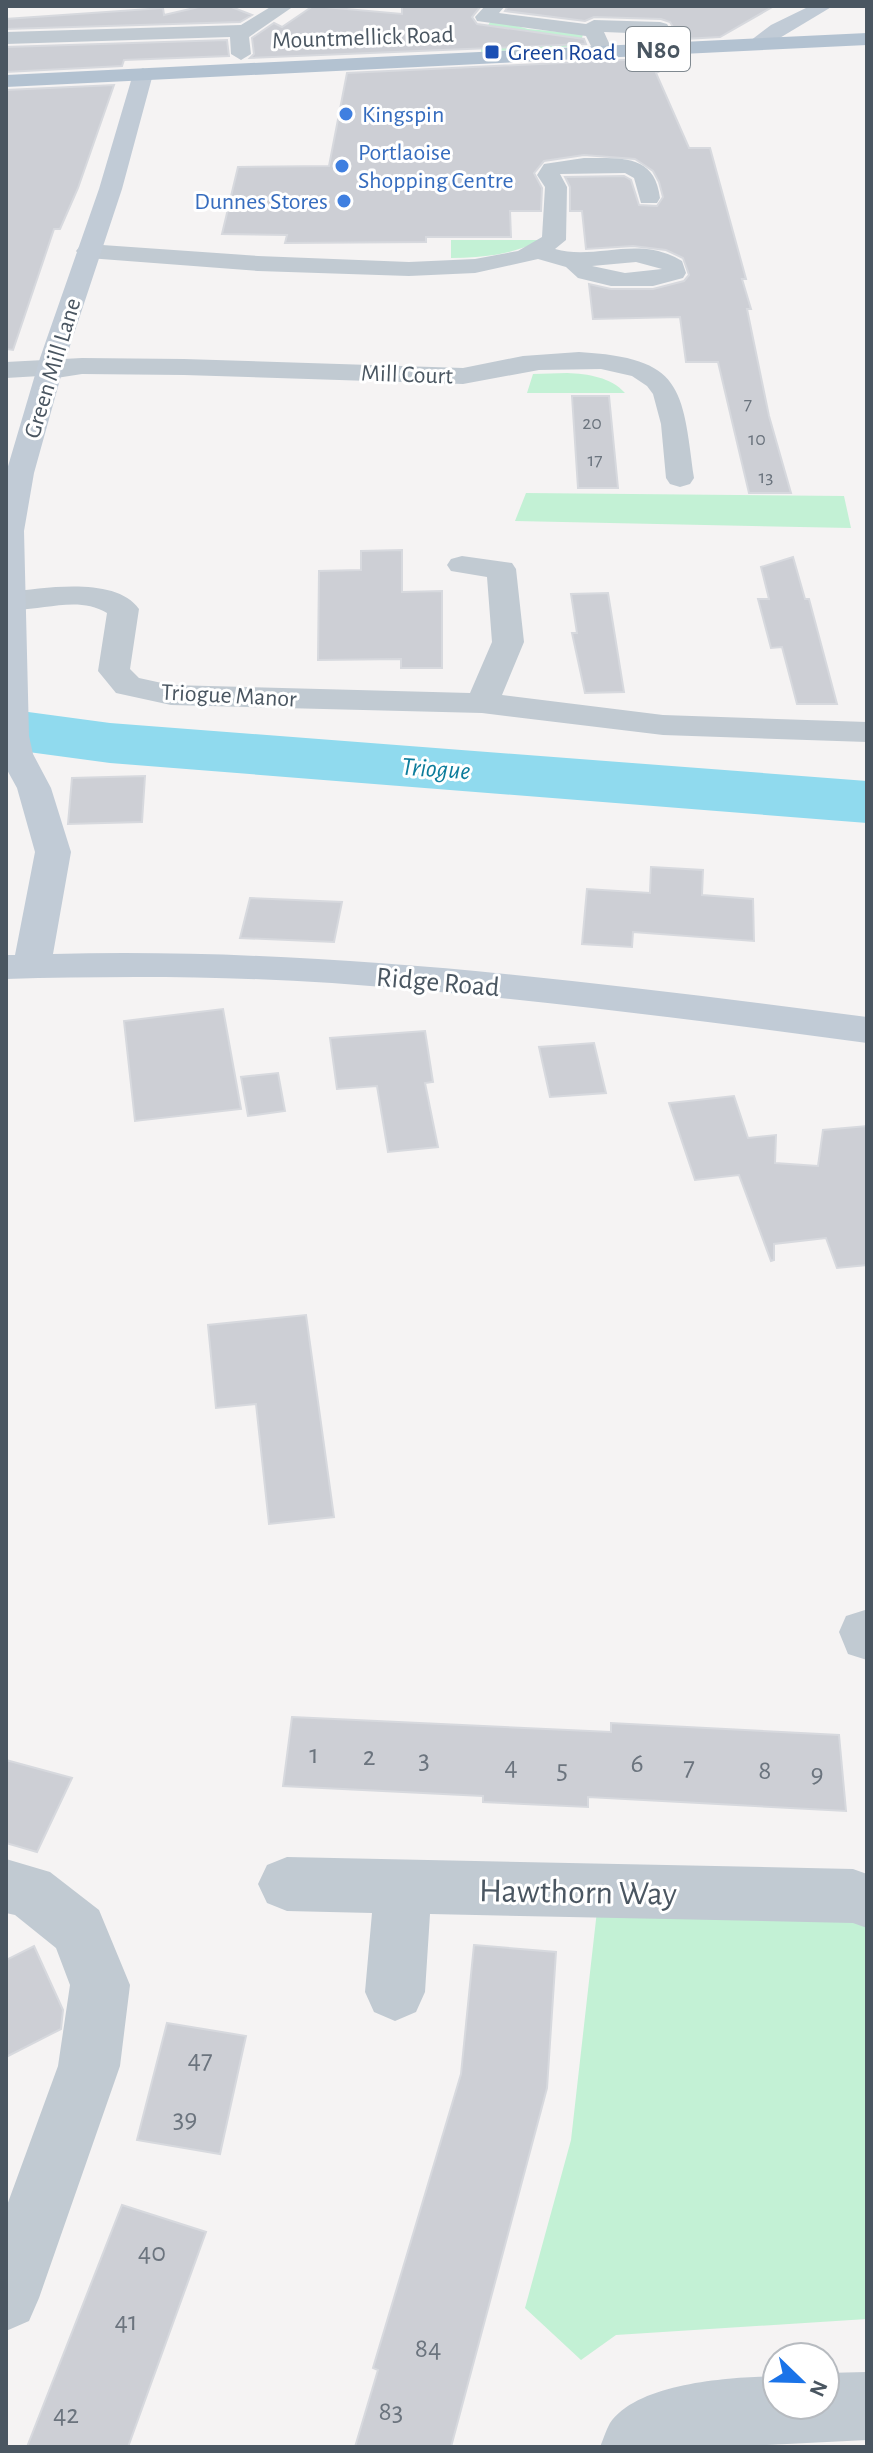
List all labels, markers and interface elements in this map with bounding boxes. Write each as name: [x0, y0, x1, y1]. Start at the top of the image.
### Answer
street label: Mountmellick Road: [272, 23, 454, 53]
road number: N80: [626, 27, 690, 71]
place label: Green Road: [508, 41, 616, 65]
marker: Green Road: [483, 43, 501, 61]
place label: Kingspin: [362, 103, 444, 127]
marker: Kingspin: [337, 105, 355, 123]
place label: Portlaoise Shopping Centre: [358, 141, 514, 193]
marker: Portlaoise Shopping Centre: [333, 157, 351, 175]
place label: Dunnes Stores: [194, 190, 328, 214]
marker: Dunnes Stores: [335, 192, 353, 210]
street label: Green Mill Lane: [20, 295, 86, 441]
street label: Mill Court: [361, 361, 454, 389]
house number: 7: [744, 394, 752, 414]
house number: 20: [582, 413, 602, 433]
house number: 10: [748, 429, 766, 449]
house number: 17: [587, 450, 603, 470]
house number: 13: [758, 467, 774, 487]
street label: Triogue Manor: [161, 680, 298, 712]
water label: Triogue: [401, 754, 471, 784]
street label: Ridge Road: [375, 964, 501, 1002]
house number: 1: [309, 1741, 319, 1769]
house number: 2: [363, 1743, 375, 1771]
house number: 3: [418, 1746, 430, 1774]
house number: 6: [630, 1750, 644, 1778]
house number: 4: [504, 1753, 518, 1781]
house number: 7: [683, 1753, 695, 1781]
house number: 5: [556, 1756, 568, 1784]
house number: 8: [758, 1757, 772, 1785]
house number: 9: [810, 1760, 824, 1788]
street label: Hawthorn Way: [479, 1874, 678, 1912]
house number: 47: [187, 2046, 213, 2074]
house number: 39: [173, 2105, 197, 2133]
house number: 40: [138, 2239, 166, 2267]
house number: 41: [114, 2308, 138, 2336]
house number: 84: [415, 2335, 441, 2363]
north arrow: [761, 2341, 841, 2421]
text: N: [805, 2377, 832, 2400]
house number: 83: [379, 2398, 403, 2426]
house number: 42: [53, 2401, 79, 2429]

